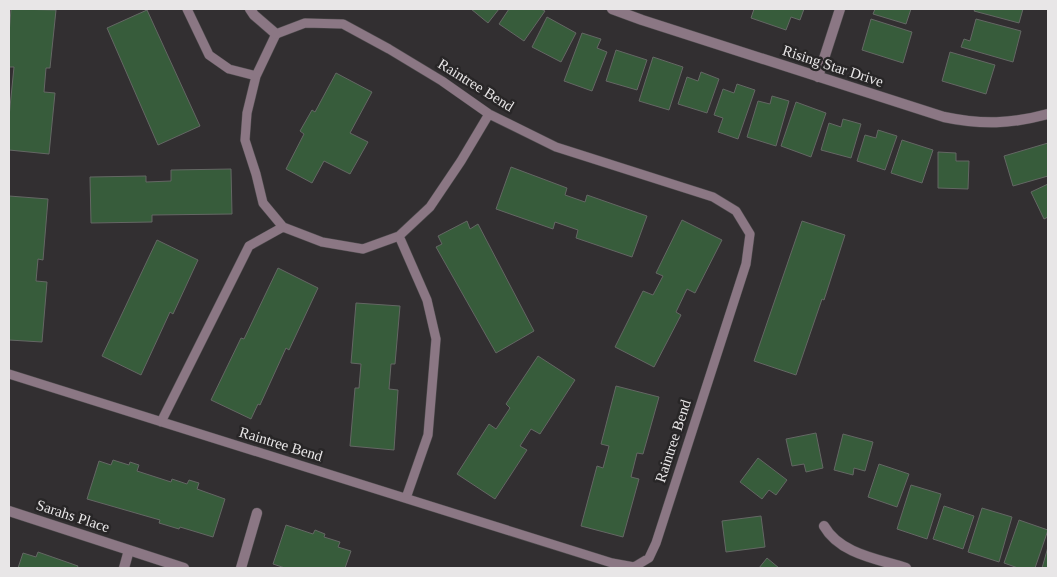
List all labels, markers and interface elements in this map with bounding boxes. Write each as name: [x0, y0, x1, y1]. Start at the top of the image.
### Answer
street label: Rising Star Drive: [781, 42, 886, 90]
street label: Raintree Bend: [435, 55, 517, 115]
street label: Raintree Bend: [652, 397, 694, 484]
street label: Raintree Bend: [237, 424, 325, 464]
street label: Sarahs Place: [34, 497, 112, 535]

